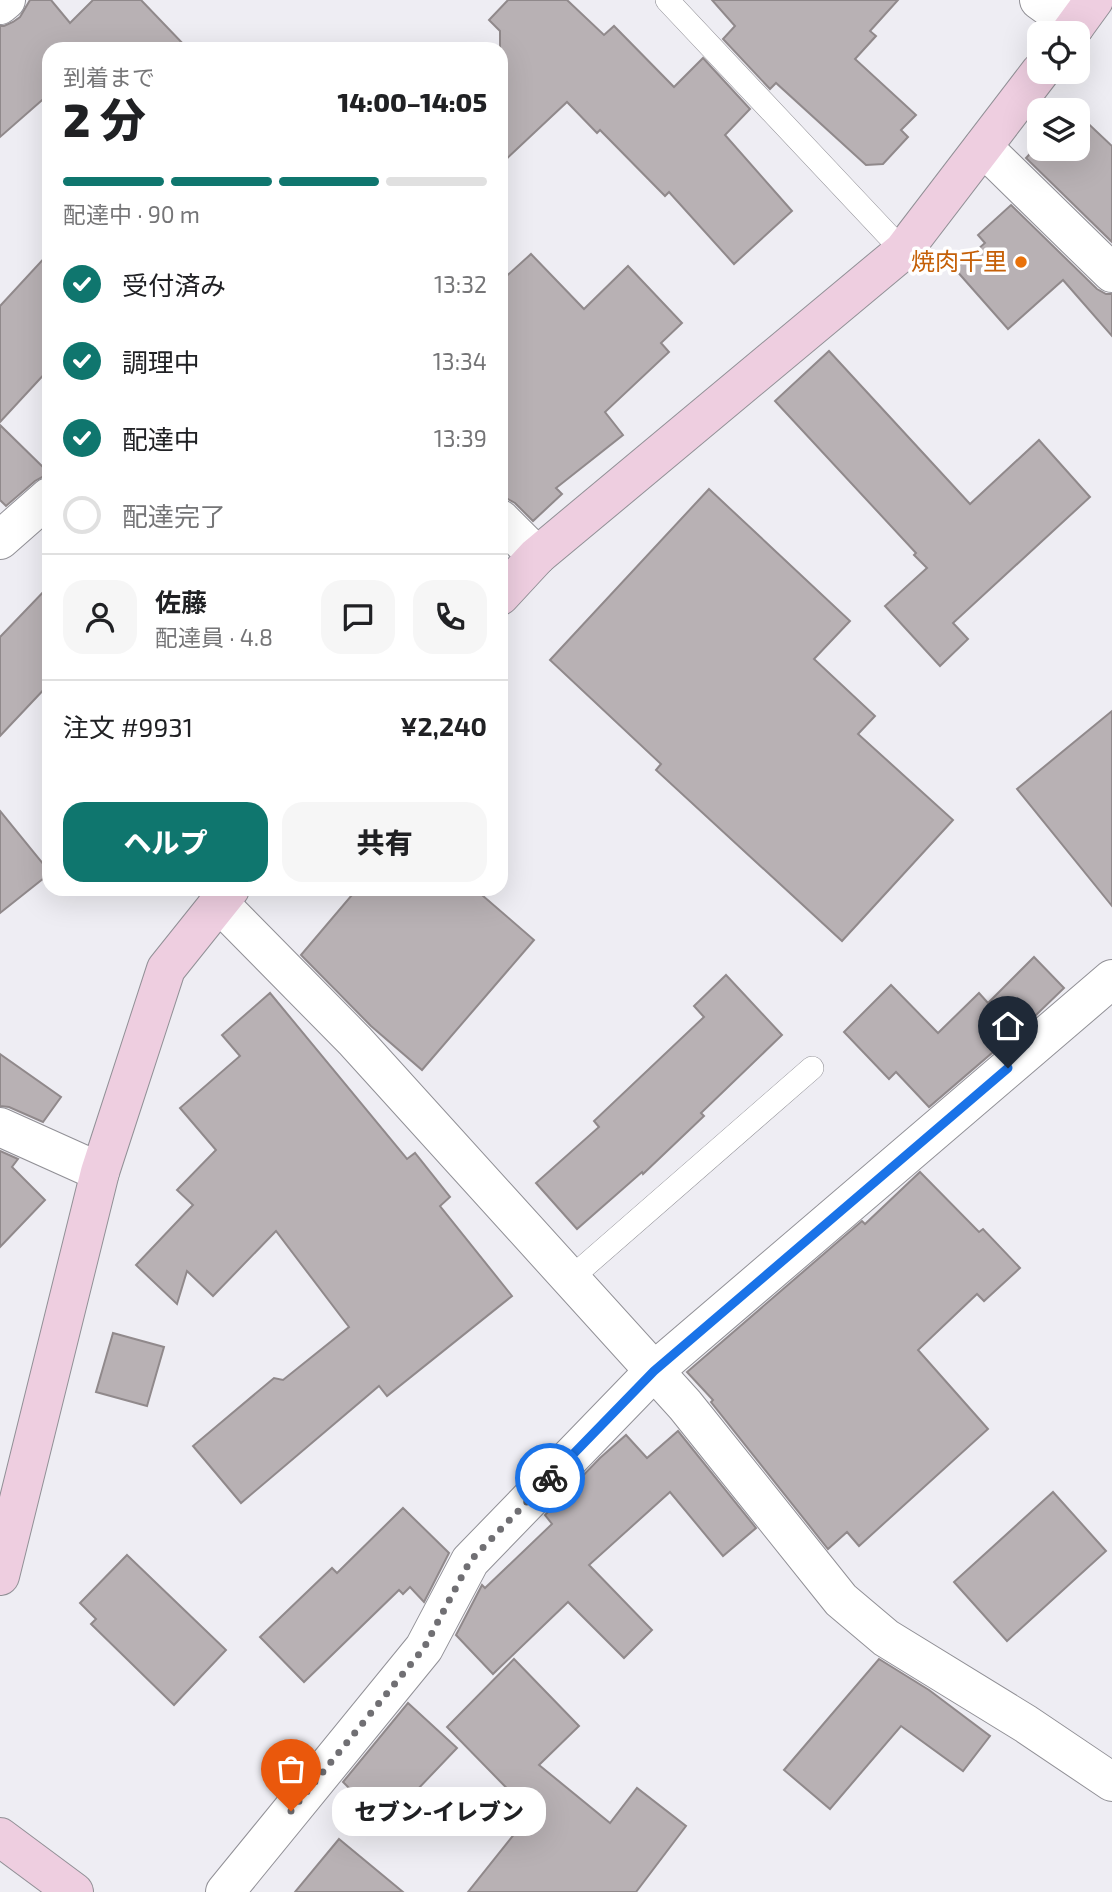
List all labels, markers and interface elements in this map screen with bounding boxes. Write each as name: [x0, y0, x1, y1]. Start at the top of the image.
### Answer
map controls: [1027, 21, 1090, 161]
button: locate: [1027, 21, 1090, 84]
text: 到着まで: [63, 63, 155, 91]
text: 14:00–14:05: [338, 86, 487, 117]
text: 2 分: [63, 91, 146, 146]
button: layers: [1027, 98, 1090, 161]
text: 配達中 · 90 m: [63, 200, 200, 228]
place label: 焼肉千里: [911, 246, 1007, 275]
marker: 焼肉千里: [1013, 254, 1029, 270]
icon: check: [63, 265, 101, 303]
text: 受付済み: [122, 269, 226, 300]
text: 13:32: [434, 270, 487, 298]
icon: check: [63, 342, 101, 380]
text: 調理中: [122, 346, 200, 377]
text: 13:34: [433, 347, 487, 375]
icon: check: [63, 419, 101, 457]
text: 配達中: [122, 423, 200, 454]
text: 13:39: [434, 424, 487, 452]
text: 配達完了: [122, 500, 226, 531]
button: person: [63, 580, 137, 654]
button: chat: [321, 580, 395, 654]
button: phone: [413, 580, 487, 654]
text: 佐藤: [155, 586, 207, 617]
text: 配達員 · 4.8: [155, 623, 273, 651]
text: ¥2,240: [400, 710, 487, 741]
text: 注文 #9931: [63, 711, 193, 742]
button: ヘルプ: [63, 802, 268, 882]
button: 共有: [282, 802, 487, 882]
pin: [978, 996, 1038, 1068]
icon: home: [989, 1007, 1027, 1045]
courier: [515, 1443, 585, 1513]
icon: bike: [531, 1459, 569, 1497]
pin: [261, 1739, 321, 1811]
icon: bag: [272, 1750, 310, 1788]
callout: セブン-イレブン: [333, 1786, 546, 1836]
text: セブン-イレブン: [354, 1797, 524, 1825]

